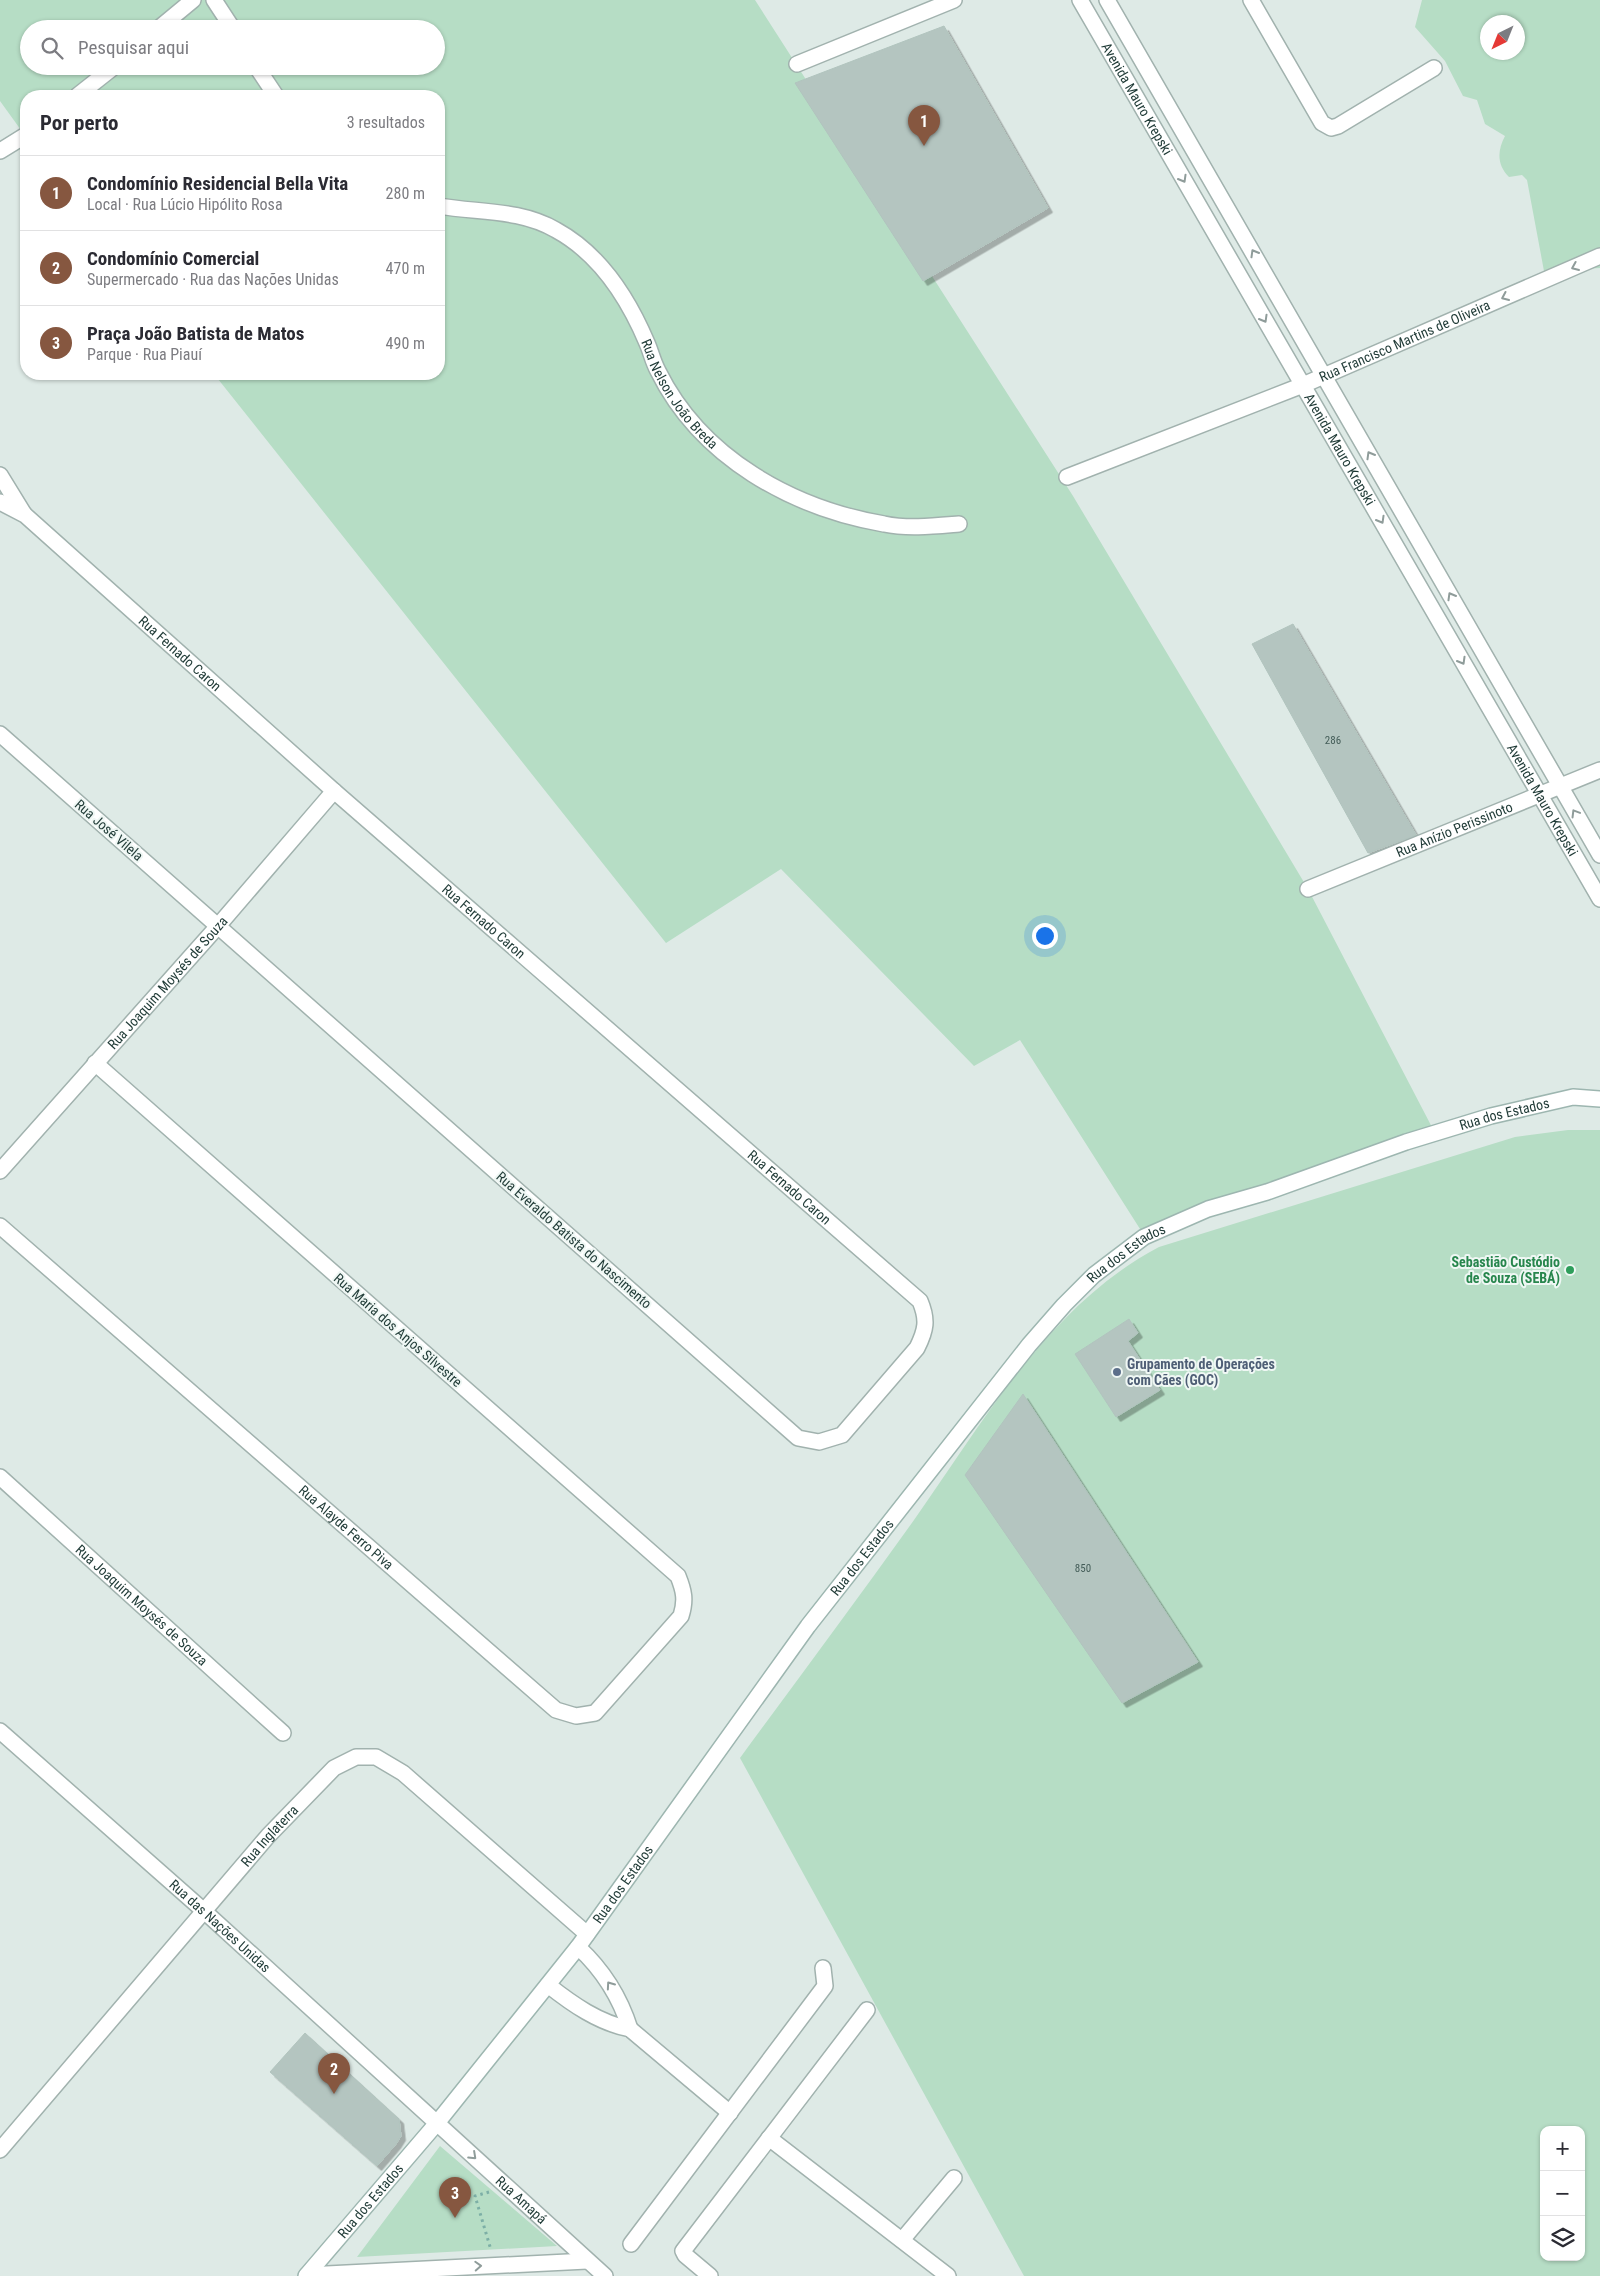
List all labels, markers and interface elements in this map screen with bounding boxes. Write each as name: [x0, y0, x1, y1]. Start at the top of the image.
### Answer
north arrow: [1480, 15, 1525, 60]
search box: [20, 20, 445, 75]
icon: search: [38, 34, 66, 62]
text: Pesquisar aqui: [78, 36, 189, 59]
street label: Avenida Mauro Krepski: [1098, 40, 1176, 158]
pin: 1: [908, 105, 940, 146]
text: Por perto: [40, 111, 119, 135]
text: 3 resultados: [347, 113, 425, 132]
text: Condomínio Residencial Bella Vita: [87, 172, 348, 195]
one-way arrow: [1177, 173, 1187, 182]
text: 1: [52, 184, 60, 203]
text: 280 m: [386, 184, 425, 203]
text: Local · Rua Lúcio Hipólito Rosa: [87, 195, 283, 214]
text: Condomínio Comercial: [87, 247, 259, 270]
one-way arrow: [1251, 250, 1261, 259]
text: 2: [52, 259, 60, 278]
text: 470 m: [386, 259, 425, 278]
one-way arrow: [1571, 261, 1580, 272]
text: Supermercado · Rua das Nações Unidas: [87, 270, 339, 289]
one-way arrow: [1501, 291, 1510, 302]
street label: Rua Francisco Martins de Oliveira: [1317, 297, 1492, 385]
one-way arrow: [1258, 314, 1268, 323]
text: Praça João Batista de Matos: [87, 322, 304, 345]
text: 3: [52, 334, 60, 353]
text: 490 m: [386, 334, 425, 353]
street label: Rua Nelson João Breda: [638, 336, 721, 452]
text: Parque · Rua Piauí: [87, 345, 202, 364]
street label: Avenida Mauro Krepski: [1301, 390, 1379, 508]
one-way arrow: [1367, 451, 1377, 460]
one-way arrow: [1374, 515, 1384, 524]
one-way arrow: [1447, 592, 1457, 601]
street label: Rua Fernado Caron: [136, 613, 224, 694]
one-way arrow: [1456, 656, 1466, 665]
house number: 286: [1325, 734, 1341, 747]
street label: Avenida Mauro Krepski: [1504, 741, 1581, 859]
street label: Rua José Vilela: [72, 796, 146, 864]
street label: Rua Anízio Perissinoto: [1394, 798, 1515, 860]
one-way arrow: [1571, 809, 1581, 818]
street label: Rua Fernado Caron: [439, 881, 529, 962]
street label: Rua Joaquim Moysés de Souza: [104, 913, 231, 1052]
your location: [1032, 923, 1058, 949]
street label: Rua dos Estados: [1457, 1095, 1551, 1133]
street label: Rua Fernado Caron: [744, 1147, 834, 1228]
street label: Rua Everaldo Batista do Nascimento: [493, 1168, 655, 1312]
street label: Rua dos Estados: [1083, 1221, 1168, 1286]
place label: Sebastião Custódio de Souza (SEBÁ): [1452, 1254, 1560, 1287]
marker: Sebastião Custódio de Souza (SEBÁ): [1564, 1264, 1576, 1276]
street label: Rua Maria dos Anjos Silvestre: [331, 1270, 466, 1390]
place label: Grupamento de Operações com Cães (GOC): [1127, 1356, 1275, 1389]
marker: Grupamento de Operações com Cães (GOC): [1111, 1366, 1123, 1378]
street label: Rua Alayde Ferro Piva: [296, 1482, 397, 1573]
street label: Rua dos Estados: [827, 1516, 897, 1599]
street label: Rua Joaquim Moysés de Souza: [72, 1541, 211, 1669]
house number: 850: [1075, 1562, 1091, 1575]
street label: Rua Inglaterra: [238, 1802, 301, 1870]
street label: Rua dos Estados: [589, 1842, 656, 1927]
street label: Rua das Nações Unidas: [166, 1876, 274, 1976]
one-way arrow: [607, 1981, 616, 1991]
pin: 2: [318, 2053, 350, 2094]
map controls: [1540, 2126, 1585, 2261]
button: +: [1540, 2126, 1585, 2171]
one-way arrow: [467, 2150, 476, 2159]
street label: Rua dos Estados: [334, 2161, 406, 2241]
button: −: [1540, 2171, 1585, 2216]
street label: Rua Amapá: [492, 2173, 550, 2227]
pin: 3: [439, 2177, 471, 2218]
button: layers: [1540, 2216, 1585, 2261]
one-way arrow: [474, 2261, 482, 2272]

